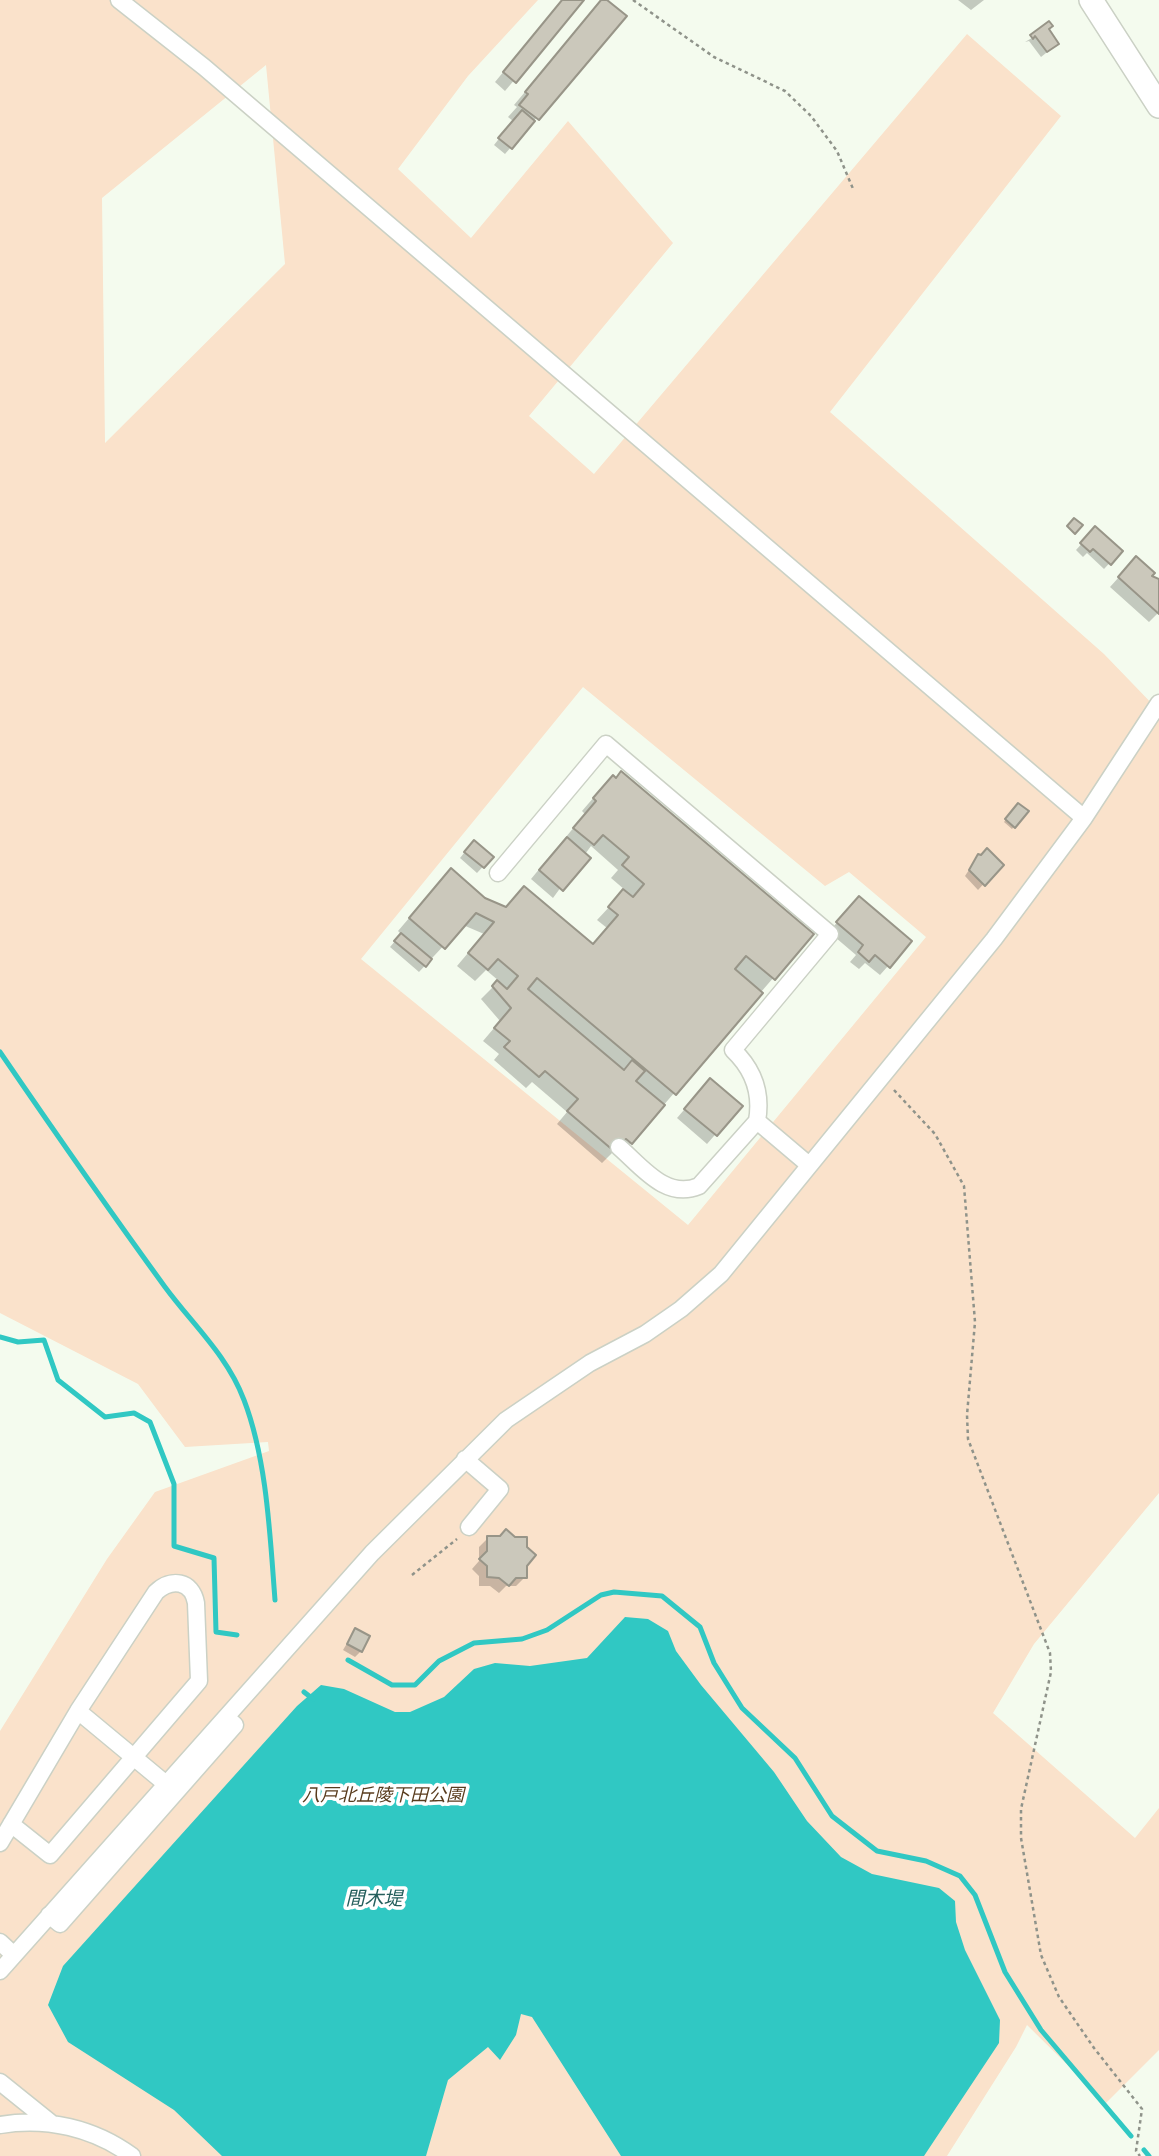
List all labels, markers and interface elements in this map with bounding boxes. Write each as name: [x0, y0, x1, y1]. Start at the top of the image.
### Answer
park label: 八戸北丘陵下田公園: [302, 1785, 464, 1807]
water label: 間木堤: [346, 1889, 402, 1911]

